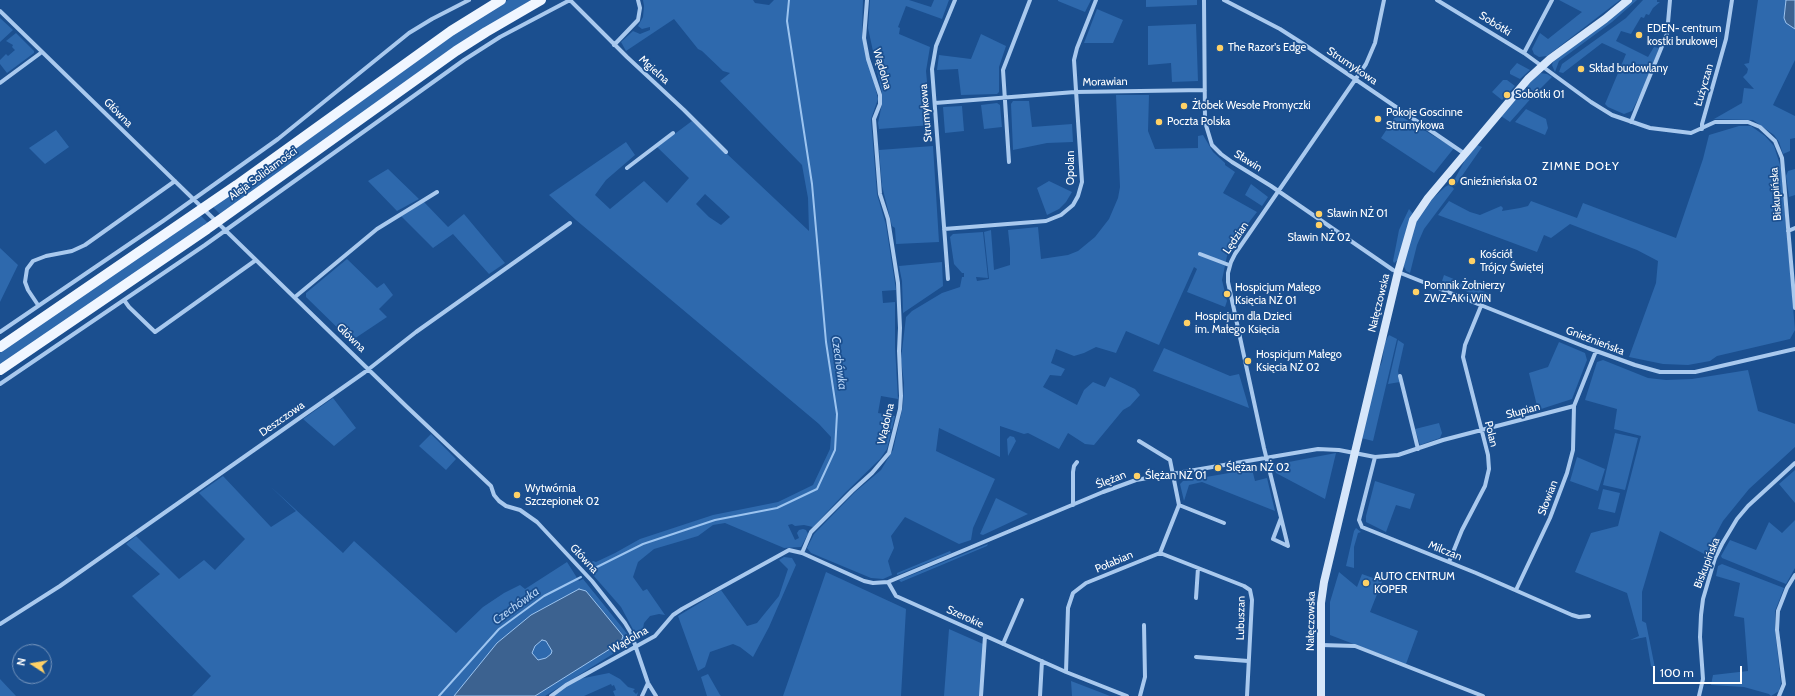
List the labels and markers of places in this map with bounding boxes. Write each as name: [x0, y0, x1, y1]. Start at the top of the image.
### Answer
place label: EDEN- centrum kostki brukowej: [1647, 22, 1721, 48]
marker: EDEN- centrum kostki brukowej: [1634, 30, 1644, 40]
place label: The Razor's Edge: [1228, 41, 1306, 55]
marker: The Razor's Edge: [1215, 43, 1225, 53]
place label: Skład budowlany: [1589, 62, 1668, 76]
marker: Skład budowlany: [1576, 64, 1586, 74]
place label: Sobótki 01: [1515, 88, 1564, 102]
marker: Sobótki 01: [1502, 90, 1512, 100]
place label: Żłobek Wesołe Promyczki: [1192, 99, 1311, 113]
marker: Żłobek Wesołe Promyczki: [1179, 101, 1189, 111]
place label: Pokoje Goscinne Strumykowa: [1386, 106, 1463, 132]
marker: Pokoje Goscinne Strumykowa: [1373, 114, 1383, 124]
place label: Poczta Polska: [1167, 115, 1230, 129]
marker: Poczta Polska: [1154, 117, 1164, 127]
place label: Gnieźnieńska 02: [1460, 175, 1538, 189]
marker: Gnieźnieńska 02: [1447, 177, 1457, 187]
place label: Sławin NŻ 01: [1327, 207, 1388, 221]
marker: Sławin NŻ 01: [1314, 209, 1324, 219]
marker: Sławin NŻ 02: [1314, 220, 1324, 230]
place label: Sławin NŻ 02: [1288, 231, 1350, 245]
place label: Kościół Trójcy Świętej: [1480, 248, 1544, 274]
marker: Kościół Trójcy Świętej: [1467, 256, 1477, 266]
place label: Pomnik Żołnierzy ZWZ-AK i WiN: [1424, 279, 1505, 305]
place label: Hospicjum Małego Księcia NŻ 01: [1235, 281, 1321, 307]
marker: Pomnik Żołnierzy ZWZ-AK i WiN: [1411, 287, 1421, 297]
marker: Hospicjum Małego Księcia NŻ 01: [1222, 289, 1232, 299]
place label: Hospicjum dla Dzieci im. Małego Księcia: [1195, 310, 1292, 336]
marker: Hospicjum dla Dzieci im. Małego Księcia: [1182, 318, 1192, 328]
place label: Hospicjum Małego Księcia NŻ 02: [1256, 348, 1342, 374]
marker: Hospicjum Małego Księcia NŻ 02: [1243, 356, 1253, 366]
place label: Ślężan NŻ 02: [1226, 461, 1289, 475]
marker: Ślężan NŻ 02: [1213, 463, 1223, 473]
place label: Ślężan NŻ 01: [1145, 469, 1206, 483]
marker: Ślężan NŻ 01: [1132, 471, 1142, 481]
place label: Wytwórnia Szczepionek 02: [525, 482, 599, 508]
marker: Wytwórnia Szczepionek 02: [512, 490, 522, 500]
place label: AUTO CENTRUM KOPER: [1374, 570, 1455, 596]
marker: AUTO CENTRUM KOPER: [1361, 578, 1371, 588]

